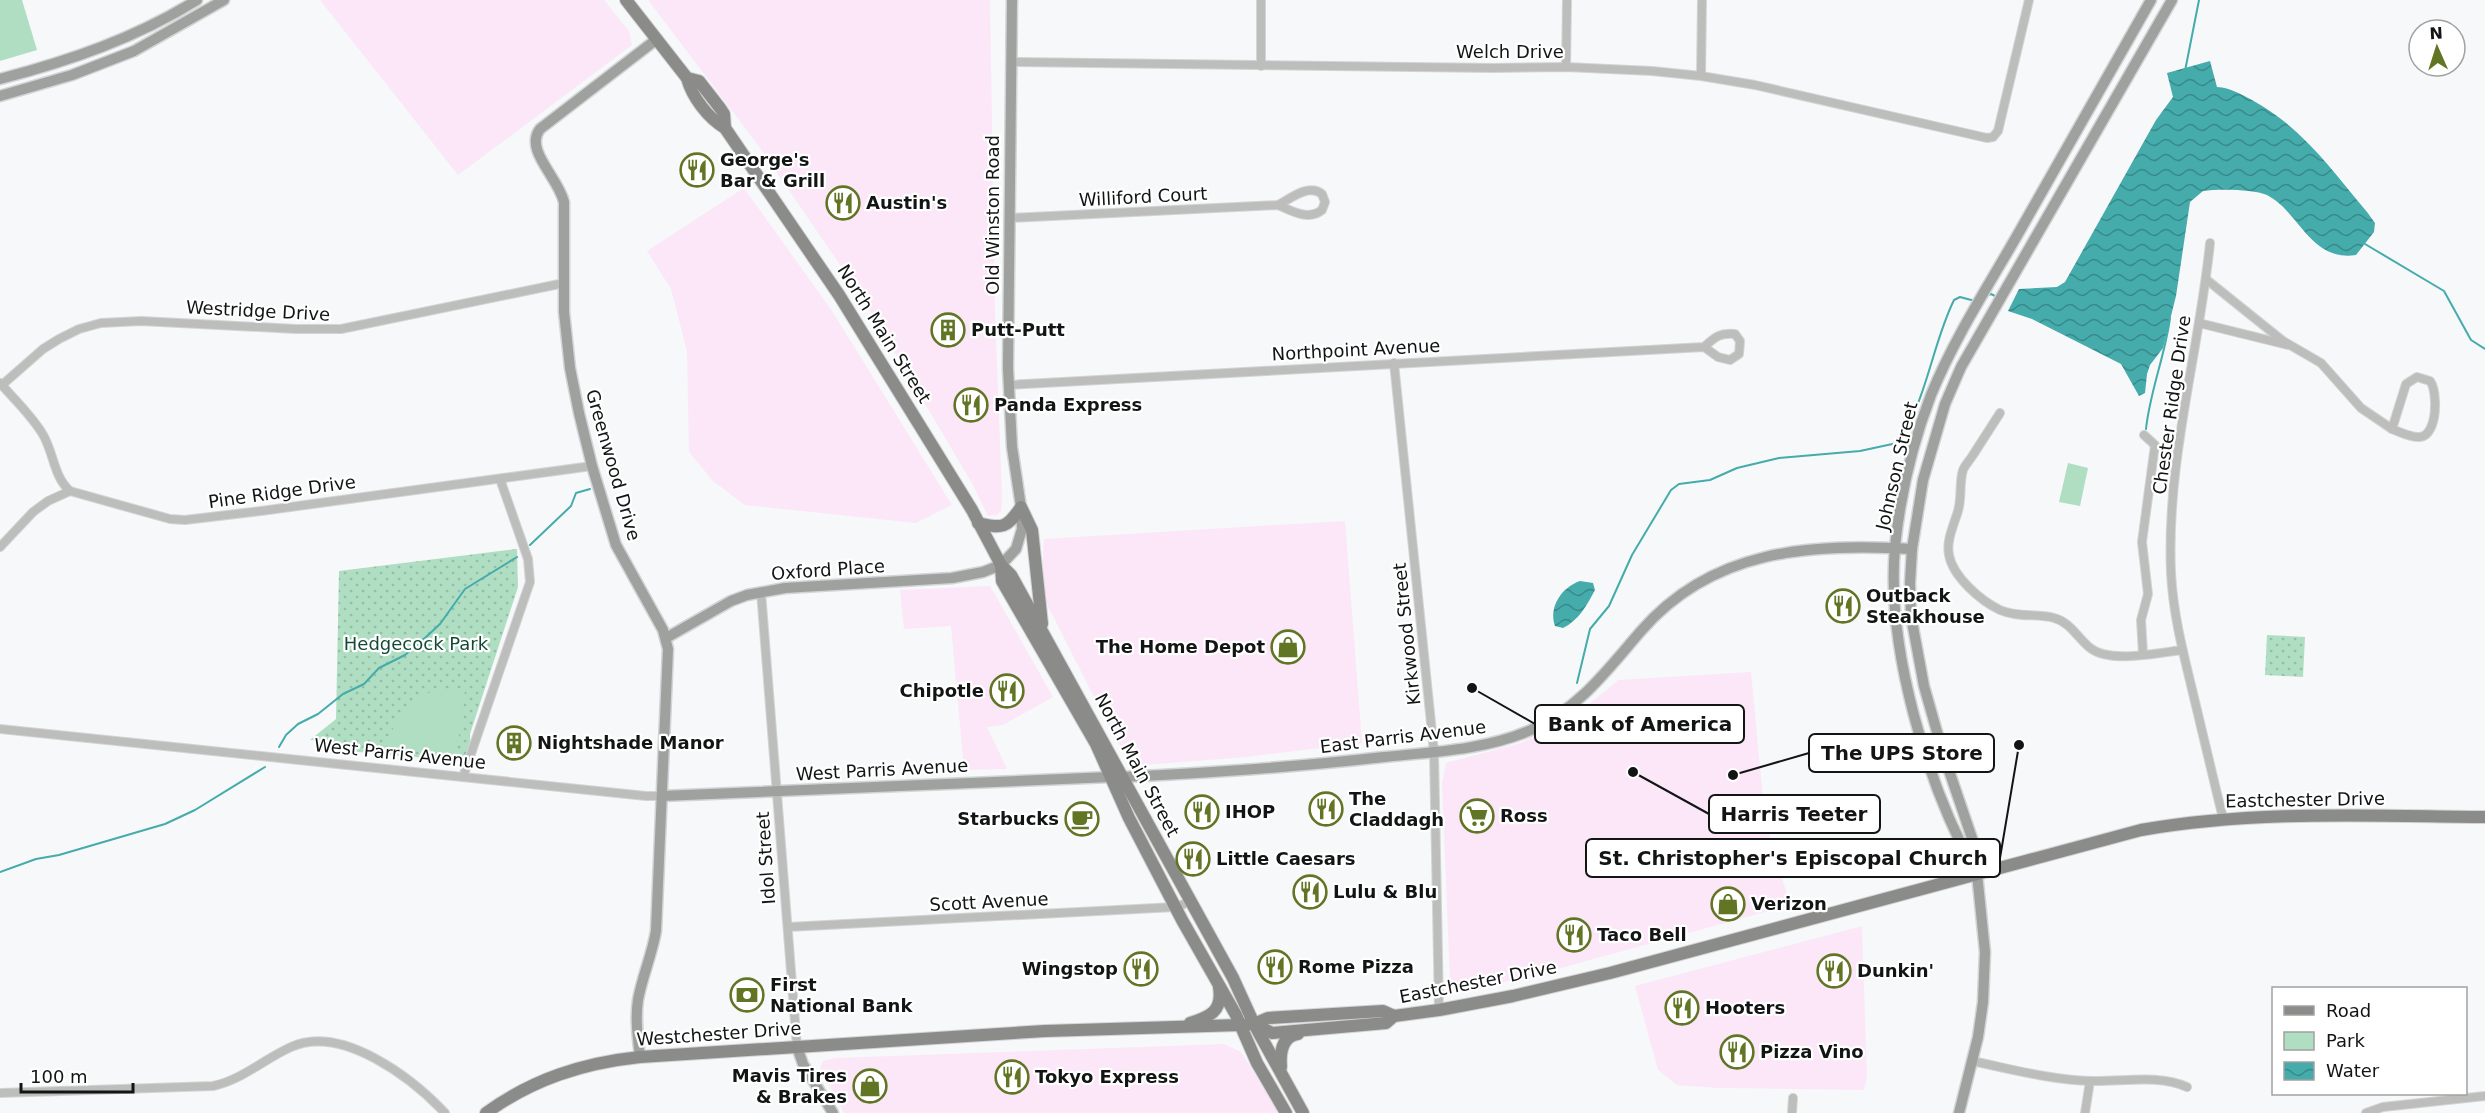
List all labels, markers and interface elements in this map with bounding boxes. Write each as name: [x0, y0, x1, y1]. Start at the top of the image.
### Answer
north arrow: [2407, 18, 2467, 78]
text: N: [2429, 24, 2443, 43]
street label: Welch Drive: [1456, 41, 1564, 62]
street label: Old Winston Road: [982, 135, 1003, 295]
place label: George's Bar & Grill: [720, 149, 825, 191]
restaurant icon: George's Bar & Grill: [679, 152, 715, 188]
street label: Williford Court: [1078, 183, 1208, 210]
restaurant icon: Austin's: [825, 185, 861, 221]
place label: Austin's: [866, 192, 947, 213]
street label: North Main Street: [833, 261, 936, 407]
street label: Westridge Drive: [185, 296, 331, 325]
building icon: Putt-Putt: [930, 312, 966, 348]
street label: Chester Ridge Drive: [2149, 314, 2194, 496]
place label: Putt-Putt: [971, 319, 1065, 340]
street label: Northpoint Avenue: [1271, 335, 1441, 364]
street label: Greenwood Drive: [582, 387, 645, 543]
restaurant icon: Panda Express: [953, 387, 989, 423]
place label: Panda Express: [994, 394, 1142, 415]
street label: Johnson Street: [1871, 400, 1922, 533]
street label: Pine Ridge Drive: [207, 471, 357, 512]
street label: Oxford Place: [770, 555, 886, 584]
street label: Kirkwood Street: [1389, 562, 1424, 706]
place label: Outback Steakhouse: [1866, 585, 1985, 627]
restaurant icon: Outback Steakhouse: [1825, 588, 1861, 624]
shop icon: The Home Depot: [1270, 629, 1306, 665]
park label: Hedgecock Park: [344, 633, 489, 654]
place label: The Home Depot: [1096, 636, 1265, 657]
restaurant icon: Chipotle: [989, 673, 1025, 709]
place label: Chipotle: [900, 680, 984, 701]
street label: North Main Street: [1091, 689, 1184, 840]
callout: Bank of America: [1535, 705, 1744, 743]
text: Bank of America: [1548, 712, 1732, 736]
street label: East Parris Avenue: [1319, 716, 1487, 757]
building icon: Nightshade Manor: [496, 725, 532, 761]
place label: Nightshade Manor: [537, 732, 724, 753]
street label: West Parris Avenue: [313, 734, 487, 773]
callout: The UPS Store: [1809, 734, 1994, 772]
text: The UPS Store: [1821, 741, 1983, 765]
street label: West Parris Avenue: [795, 755, 969, 785]
place label: The Claddagh: [1349, 788, 1444, 830]
street label: Eastchester Drive: [2225, 788, 2385, 811]
restaurant icon: The Claddagh: [1308, 791, 1344, 827]
restaurant icon: IHOP: [1184, 794, 1220, 830]
callout: Harris Teeter: [1709, 795, 1880, 833]
supermarket icon: Ross: [1459, 798, 1495, 834]
cafe icon: Starbucks: [1064, 801, 1100, 837]
place label: IHOP: [1225, 801, 1275, 822]
text: Harris Teeter: [1721, 802, 1868, 826]
place label: Ross: [1500, 805, 1548, 826]
place label: Starbucks: [957, 808, 1059, 829]
street label: Idol Street: [752, 811, 779, 905]
callout: St. Christopher's Episcopal Church: [1586, 839, 2000, 877]
restaurant icon: Little Caesars: [1175, 841, 1211, 877]
text: St. Christopher's Episcopal Church: [1598, 846, 1988, 870]
place label: Little Caesars: [1216, 848, 1356, 869]
restaurant icon: Lulu & Blu: [1292, 874, 1328, 910]
place label: Lulu & Blu: [1333, 881, 1437, 902]
shop icon: Verizon: [1710, 886, 1746, 922]
street label: Scott Avenue: [929, 888, 1049, 915]
place label: Verizon: [1751, 893, 1827, 914]
restaurant icon: Taco Bell: [1556, 917, 1592, 953]
place label: Taco Bell: [1597, 924, 1687, 945]
restaurant icon: Rome Pizza: [1257, 949, 1293, 985]
restaurant icon: Wingstop: [1123, 951, 1159, 987]
restaurant icon: Dunkin': [1816, 953, 1852, 989]
place label: Rome Pizza: [1298, 956, 1414, 977]
street label: Eastchester Drive: [1397, 956, 1558, 1007]
place label: Wingstop: [1022, 958, 1118, 979]
place label: Dunkin': [1857, 960, 1934, 981]
place label: First National Bank: [770, 974, 913, 1016]
bank icon: First National Bank: [729, 977, 765, 1013]
legend: [2272, 987, 2467, 1095]
restaurant icon: Hooters: [1664, 990, 1700, 1026]
place label: Hooters: [1705, 997, 1785, 1018]
text: Road: [2326, 1000, 2371, 1021]
street label: Westchester Drive: [636, 1017, 802, 1050]
text: Park: [2326, 1030, 2365, 1051]
restaurant icon: Pizza Vino: [1719, 1034, 1755, 1070]
place label: Pizza Vino: [1760, 1041, 1864, 1062]
scale bar: [21, 1056, 134, 1094]
restaurant icon: Tokyo Express: [994, 1059, 1030, 1095]
text: Water: [2326, 1060, 2380, 1081]
place label: Mavis Tires & Brakes: [732, 1065, 847, 1107]
text: 100 m: [30, 1066, 88, 1087]
place label: Tokyo Express: [1035, 1066, 1179, 1087]
shop icon: Mavis Tires & Brakes: [852, 1068, 888, 1104]

